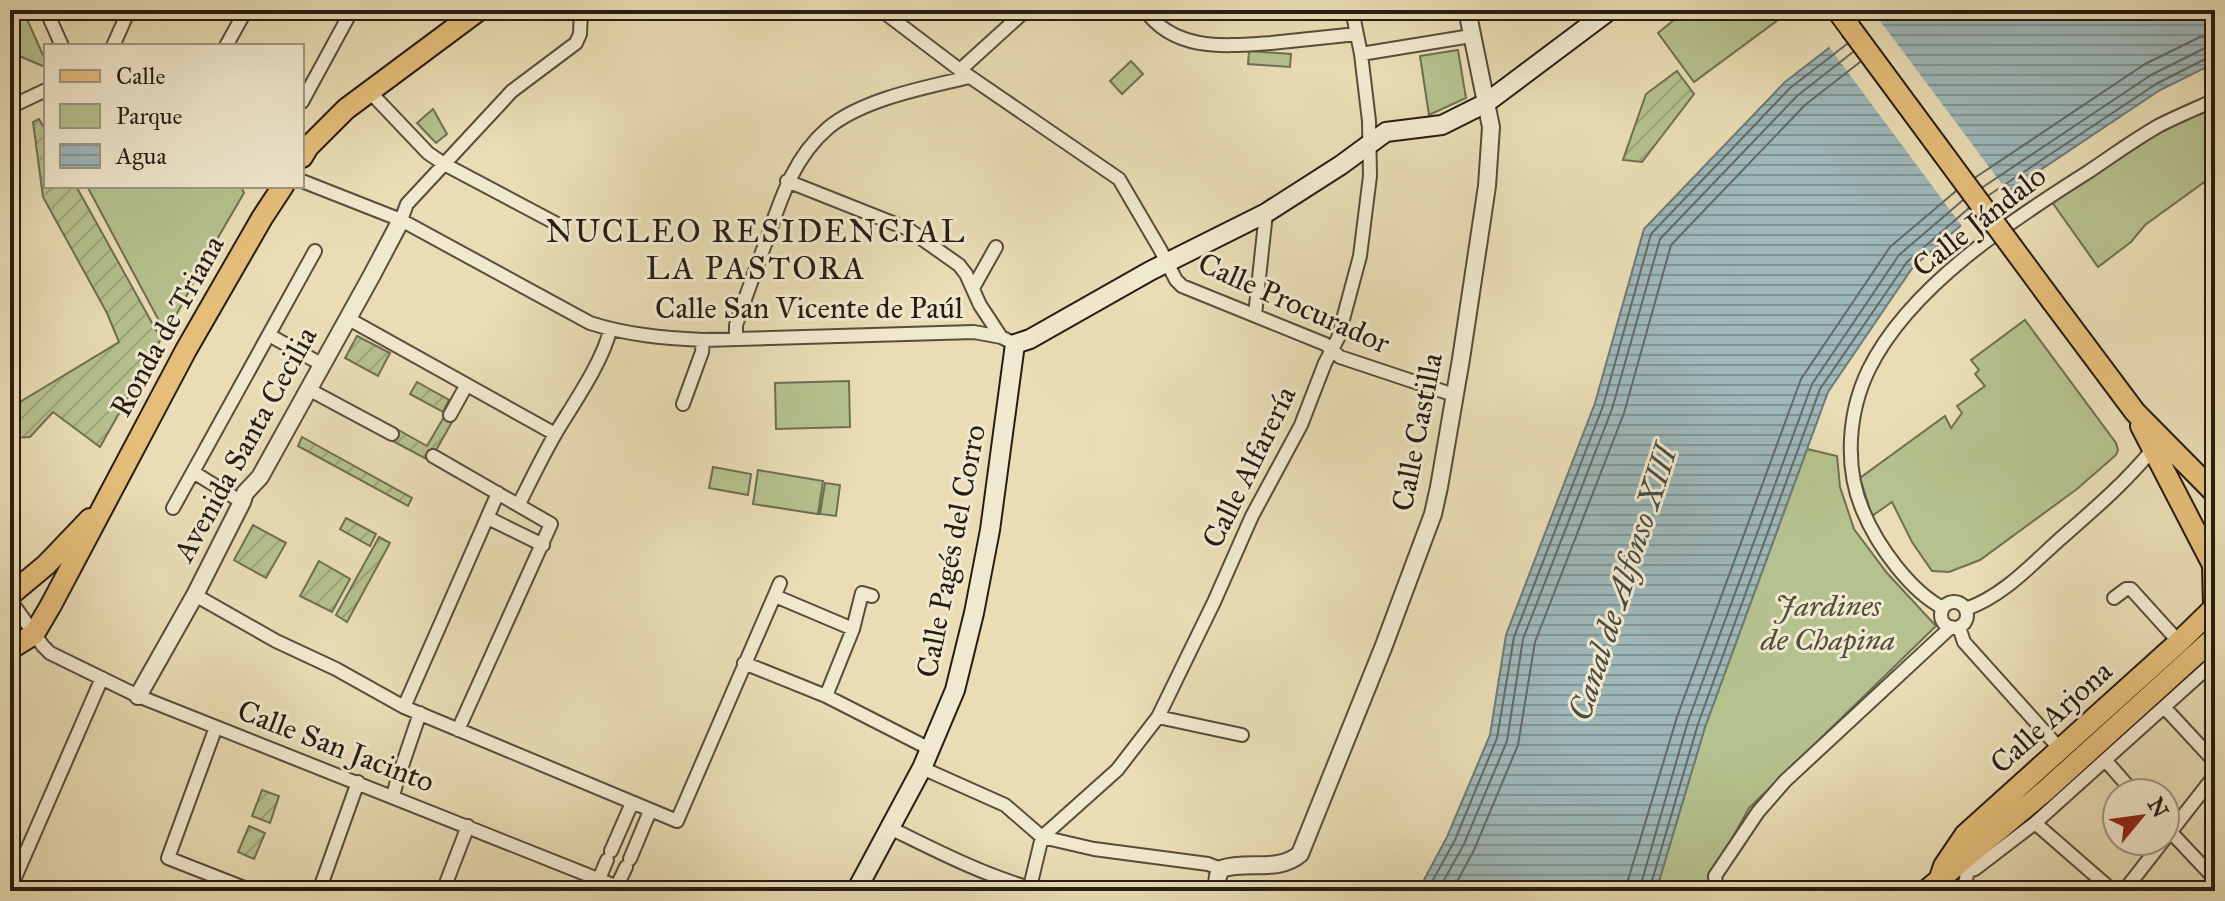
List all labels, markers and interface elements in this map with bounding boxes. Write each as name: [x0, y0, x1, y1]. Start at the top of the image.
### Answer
legend: [44, 44, 304, 188]
text: Calle: [116, 61, 165, 91]
text: Parque: [116, 101, 183, 131]
text: Agua: [115, 141, 167, 171]
street label: Calle Jándalo: [1905, 158, 2053, 284]
district label: NUCLEO RESIDENCIAL LA PASTORA: [546, 212, 966, 288]
street label: Ronda de Triana: [102, 229, 232, 423]
street label: Calle Procurador: [1193, 245, 1396, 362]
street label: Calle San Vicente de Paúl: [655, 290, 964, 326]
street label: Avenida Santa Cecilia: [165, 320, 325, 569]
street label: Calle Castilla: [1384, 350, 1450, 514]
street label: Calle Alfarería: [1194, 380, 1304, 554]
street label: Calle Pagés del Corro: [909, 421, 993, 681]
water label: Canal de Alfonso XIII: [1560, 437, 1687, 725]
park label: Jardines de Chapina: [1760, 588, 1895, 659]
street label: Calle Arjona: [1983, 653, 2119, 781]
street label: Calle San Jacinto: [233, 692, 439, 800]
north arrow: [2101, 777, 2181, 857]
text: N: [2142, 793, 2175, 823]

